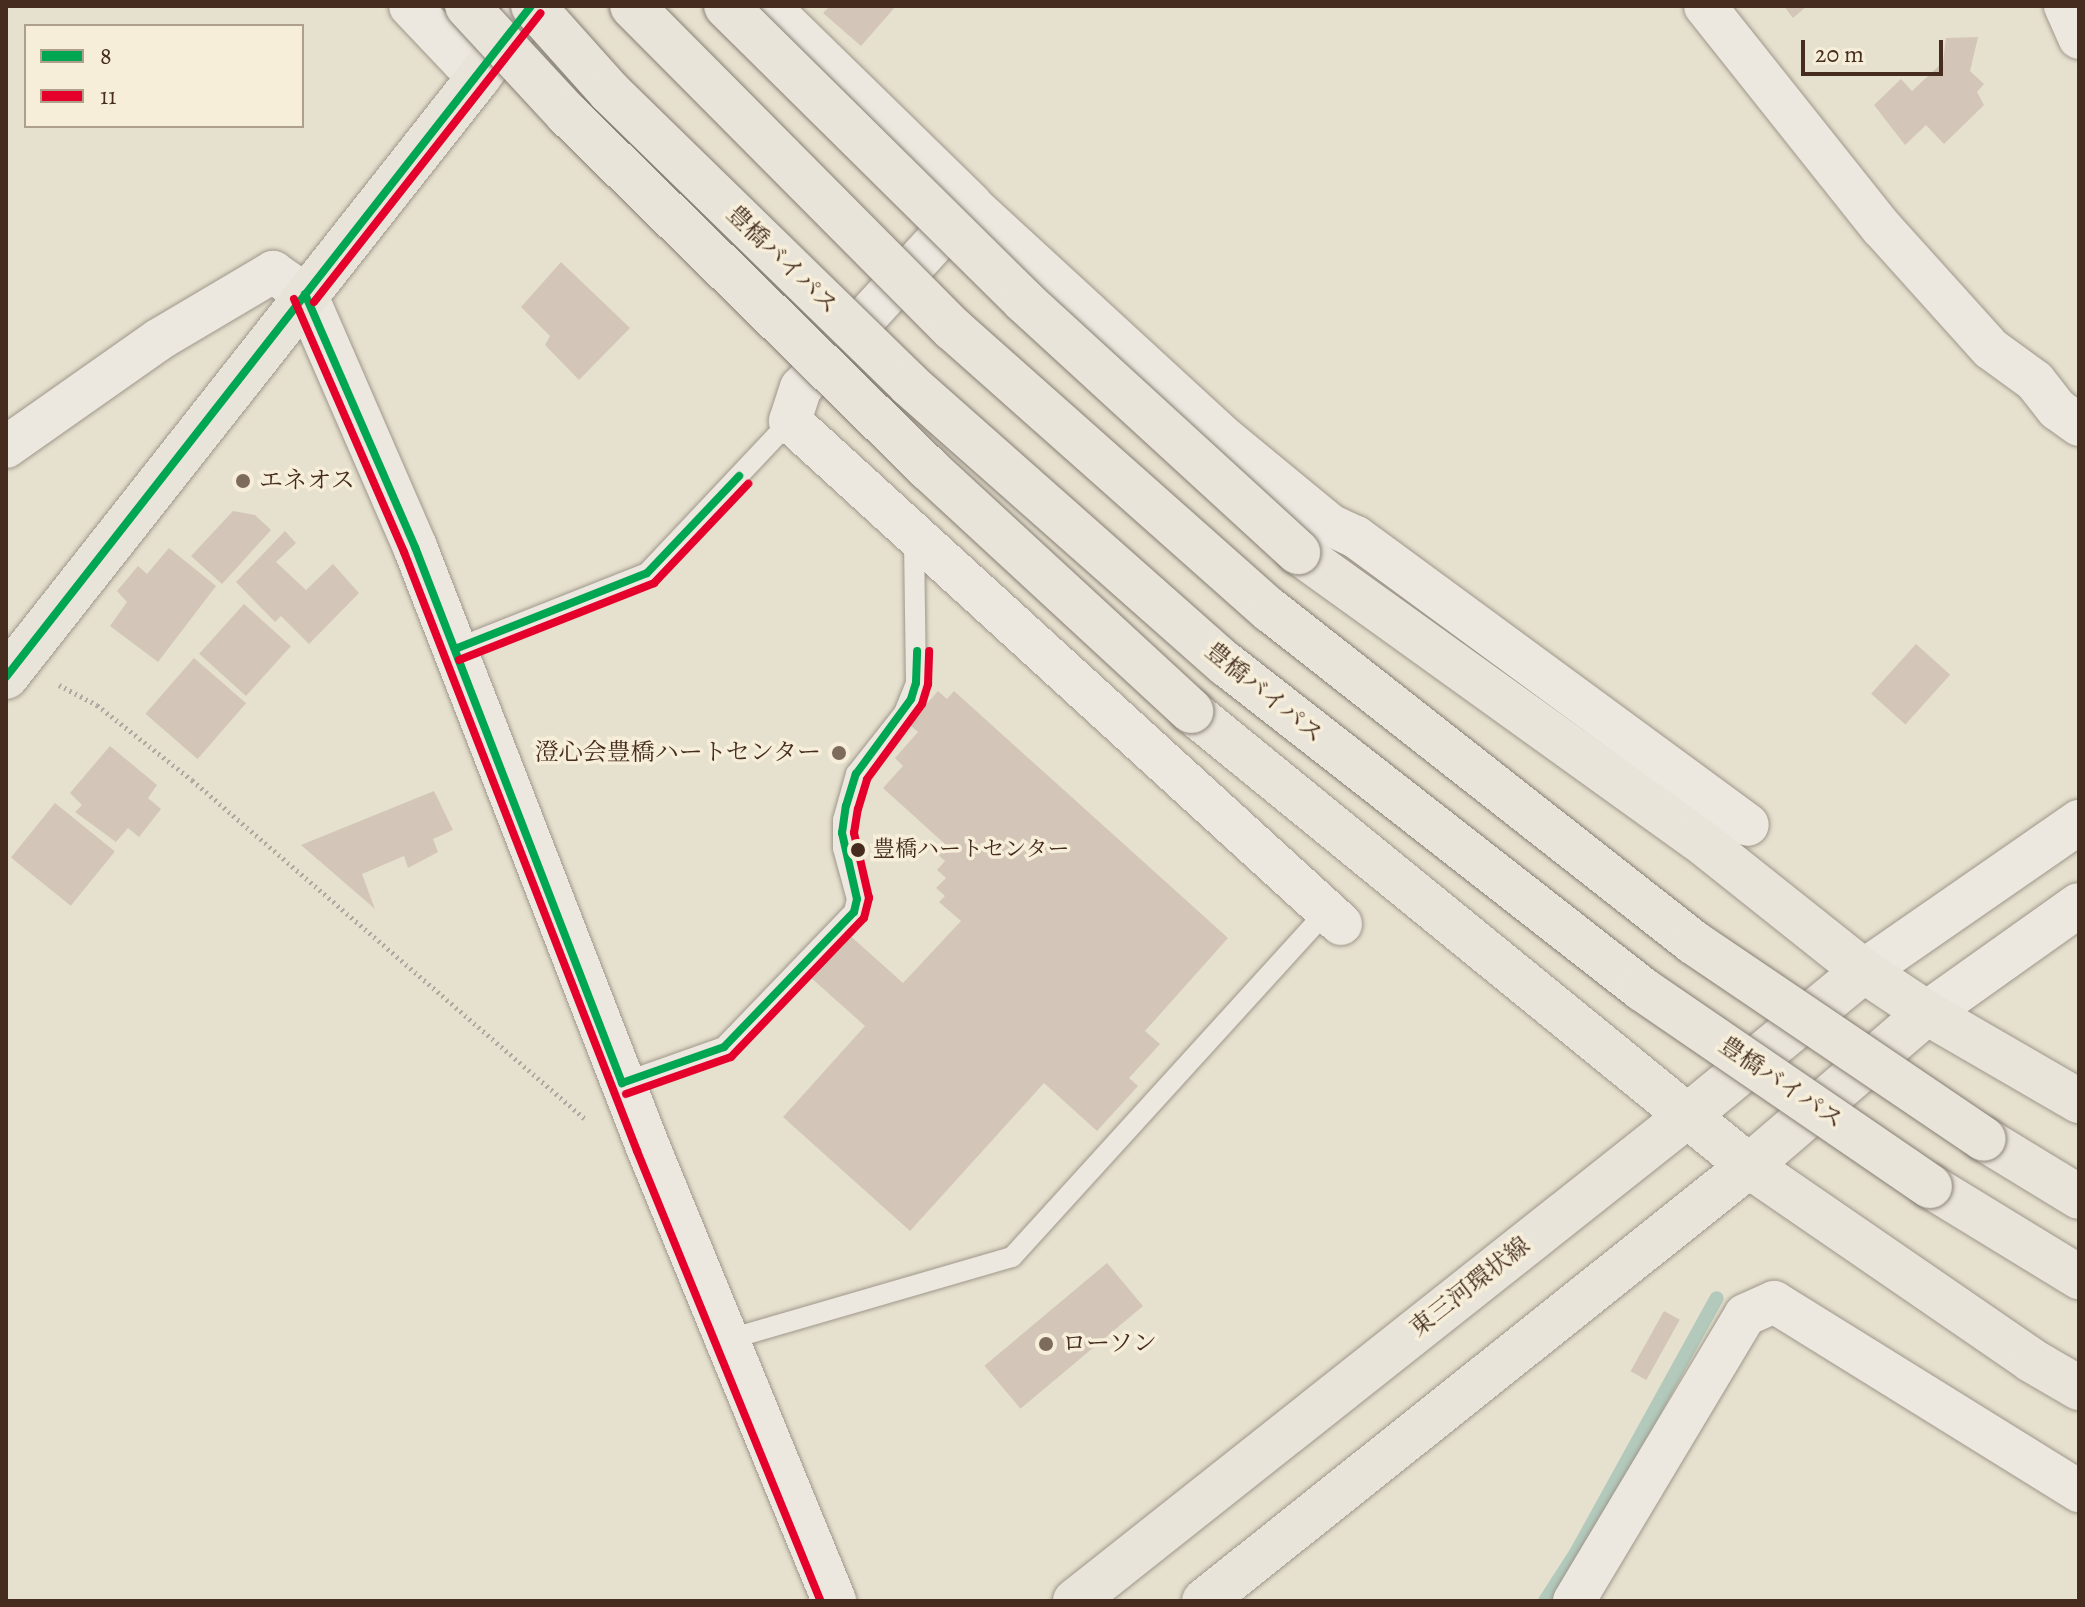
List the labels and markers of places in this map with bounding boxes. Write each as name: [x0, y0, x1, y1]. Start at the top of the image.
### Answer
place label: エネオス: [259, 467, 355, 495]
marker: エネオス: [234, 472, 252, 490]
place label: 澄心会豊橋ハートセンター: [533, 739, 821, 767]
marker: 澄心会豊橋ハートセンター: [828, 742, 850, 764]
place label: 豊橋ハートセンター: [873, 837, 1071, 863]
marker: 豊橋ハートセンター: [850, 842, 866, 858]
place label: ローソン: [1062, 1330, 1158, 1358]
marker: ローソン: [1037, 1335, 1055, 1353]

